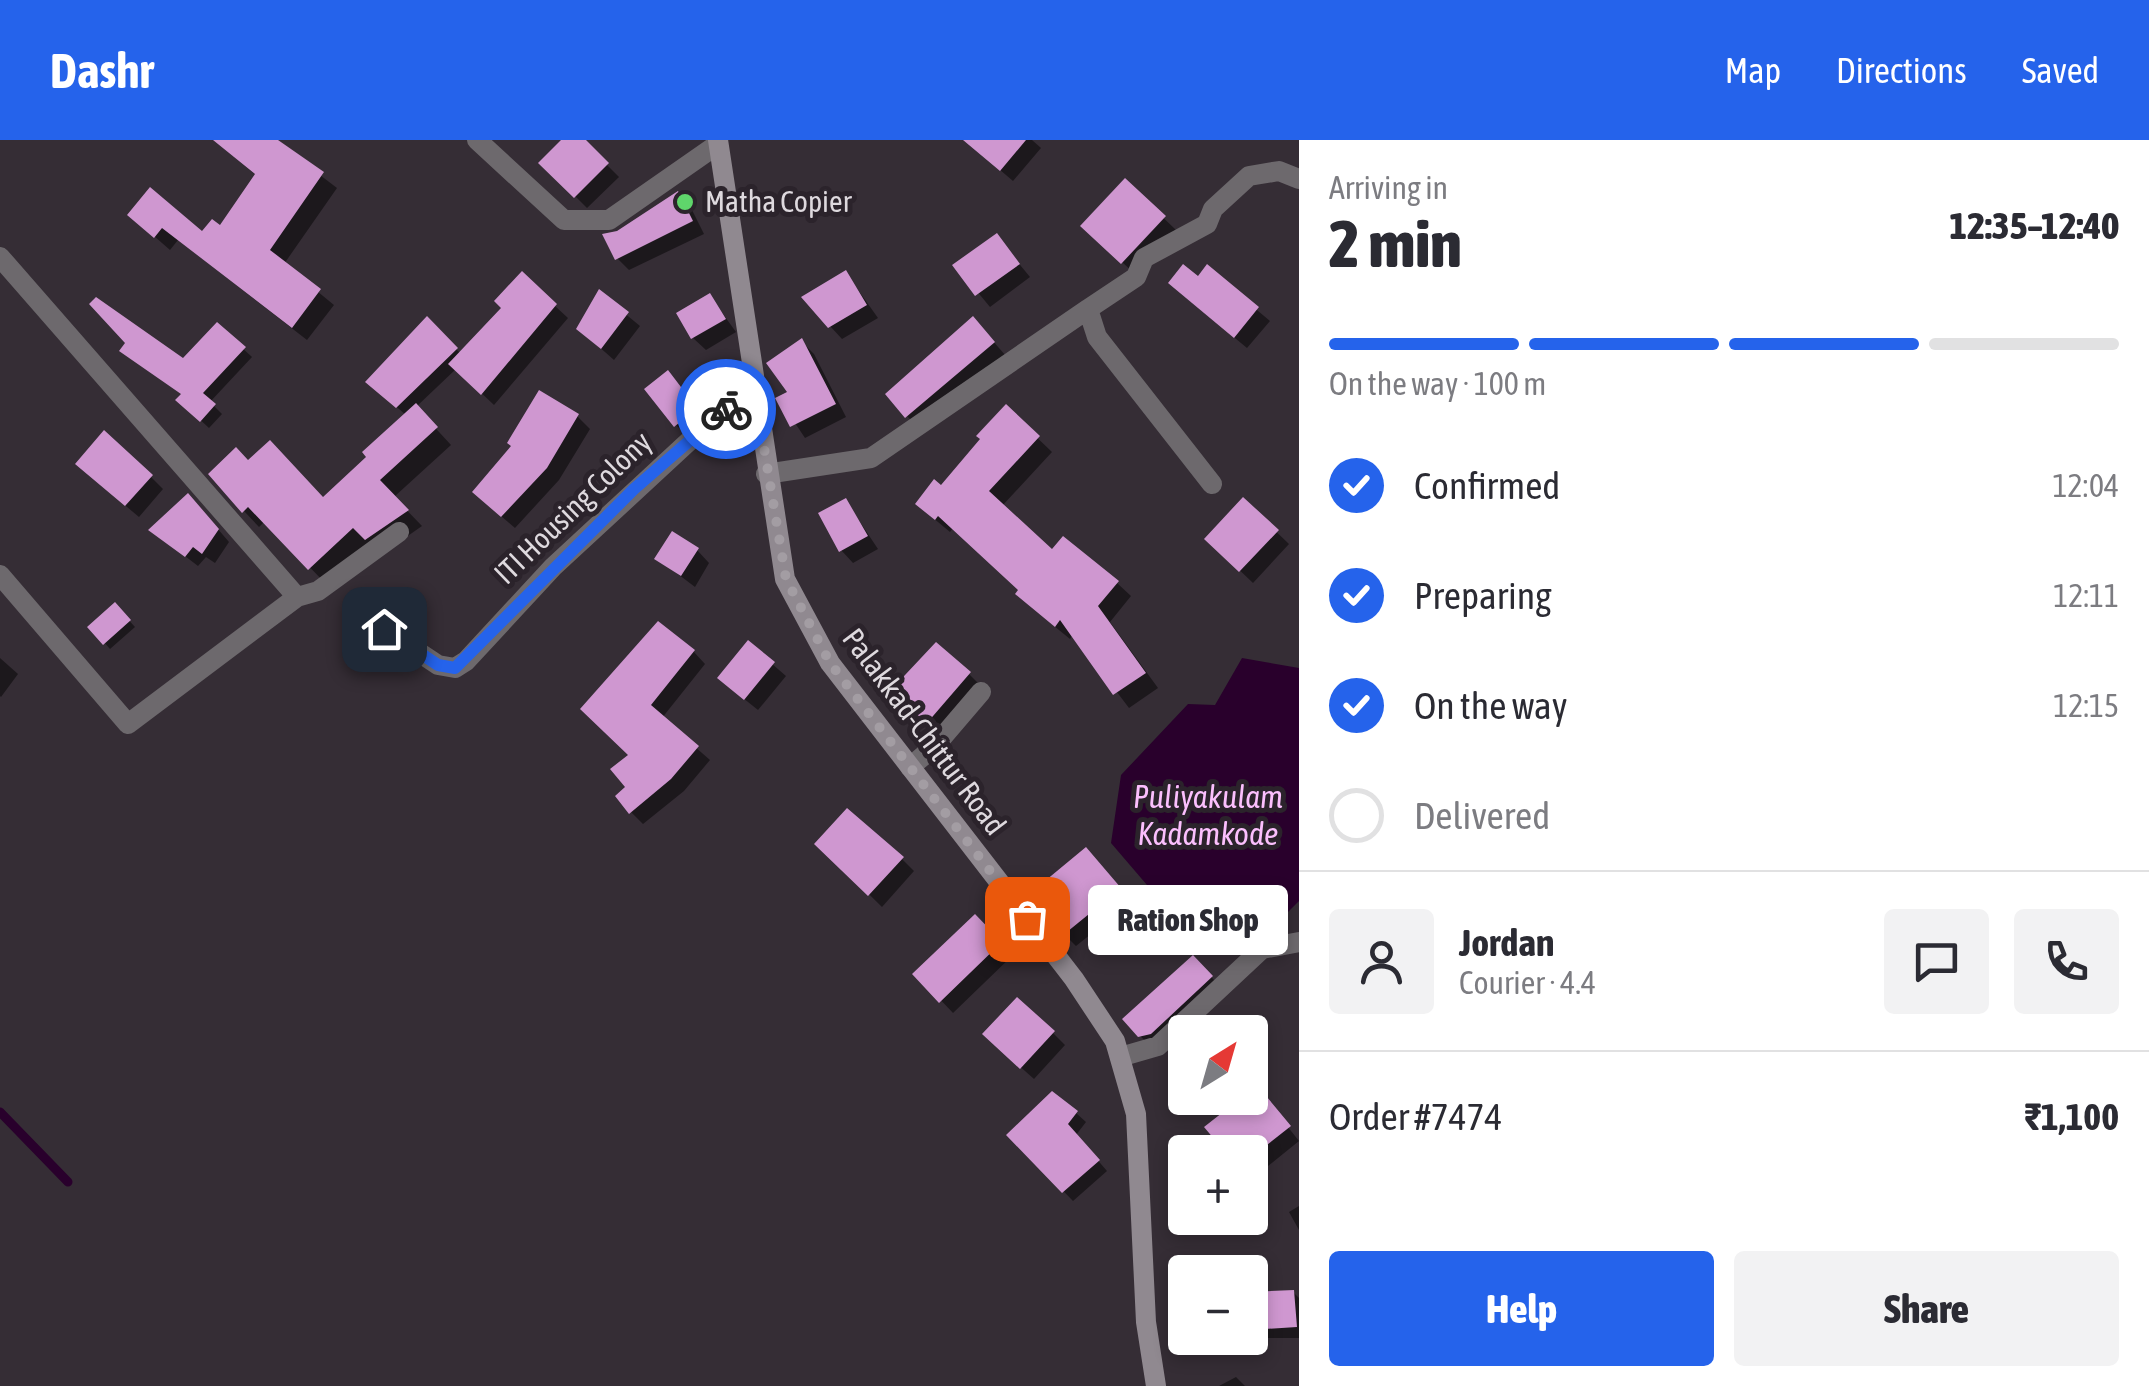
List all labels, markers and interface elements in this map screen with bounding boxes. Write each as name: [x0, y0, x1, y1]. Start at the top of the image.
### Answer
text: Dashr: [50, 43, 154, 98]
text: Map: [1725, 50, 1781, 90]
text: Directions: [1836, 50, 1967, 90]
text: Saved: [2022, 50, 2099, 90]
text: Arriving in: [1329, 169, 1448, 206]
place label: Matha Copier: [705, 184, 853, 218]
marker: Matha Copier: [674, 191, 696, 213]
text: 12:35–12:40: [1949, 204, 2119, 247]
text: 2 min: [1329, 206, 1462, 281]
courier: [676, 359, 776, 459]
text: On the way · 100 m: [1329, 365, 1546, 402]
icon: bike: [699, 382, 754, 437]
street label: ITI Housing Colony: [487, 424, 657, 590]
icon: check: [1329, 458, 1384, 513]
text: Confirmed: [1414, 464, 1560, 507]
text: 12:04: [2053, 467, 2119, 504]
icon: check: [1329, 568, 1384, 623]
text: Preparing: [1414, 574, 1552, 617]
text: 12:11: [2053, 577, 2119, 614]
pin: [342, 587, 427, 672]
icon: home: [357, 602, 412, 657]
street label: Palakkad-Chittur Road: [836, 622, 1013, 841]
icon: check: [1329, 678, 1384, 733]
text: On the way: [1414, 684, 1567, 727]
text: 12:15: [2053, 687, 2119, 724]
water label: Puliyakulam Kadamkode: [1133, 778, 1283, 852]
text: Delivered: [1414, 794, 1550, 837]
pin: [985, 877, 1070, 962]
callout: Ration Shop: [1087, 884, 1287, 954]
icon: bag: [1000, 892, 1055, 947]
text: Ration Shop: [1117, 901, 1259, 938]
button: person: [1329, 909, 1434, 1014]
button: chat: [1884, 909, 1989, 1014]
button: phone: [2014, 909, 2119, 1014]
text: Jordan: [1459, 921, 1554, 964]
text: Courier · 4.4: [1459, 964, 1596, 1001]
north arrow: [1168, 1015, 1268, 1115]
map controls: [1168, 1015, 1268, 1355]
text: Order #7474: [1329, 1095, 1502, 1138]
text: ₹1,100: [2024, 1095, 2119, 1138]
button: +: [1168, 1135, 1268, 1235]
button: Help: [1329, 1251, 1714, 1366]
button: Share: [1734, 1251, 2119, 1366]
button: −: [1168, 1255, 1268, 1355]

